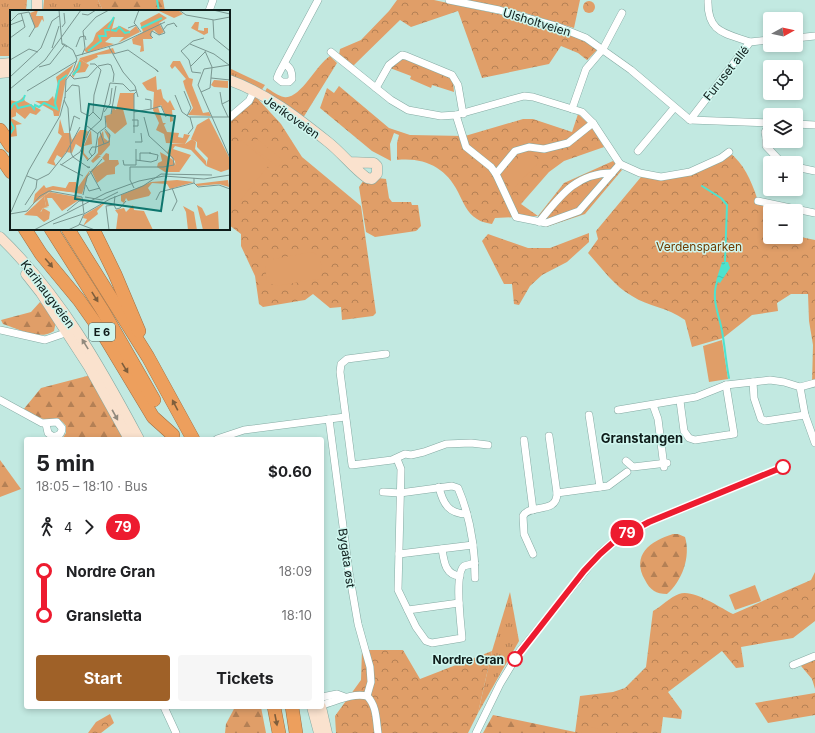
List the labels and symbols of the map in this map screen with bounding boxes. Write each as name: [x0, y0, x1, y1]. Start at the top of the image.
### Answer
street label: Ulsholtveien: [501, 5, 573, 39]
inset map: [10, 10, 230, 230]
north arrow: [763, 12, 803, 52]
street label: Furuset allé: [700, 43, 752, 103]
street label: Jerikoveien: [261, 92, 323, 142]
park label: Verdensparken: [656, 239, 742, 254]
street label: Karihaugveien: [18, 257, 78, 331]
one-way arrow: [44, 258, 53, 268]
one-way arrow: [91, 292, 99, 302]
road number: E 6: [89, 323, 115, 341]
one-way arrow: [81, 339, 89, 350]
one-way arrow: [122, 362, 129, 374]
one-way arrow: [171, 399, 178, 410]
one-way arrow: [112, 409, 119, 421]
district label: Granstangen: [601, 430, 683, 446]
unlabelled marker: [775, 459, 791, 475]
line badge: 79: [609, 520, 645, 546]
street label: Bygata øst: [335, 527, 359, 589]
marker: Nordre Gran: [507, 651, 523, 667]
place label: Nordre Gran: [433, 652, 504, 667]
one-way arrow: [274, 714, 280, 726]

